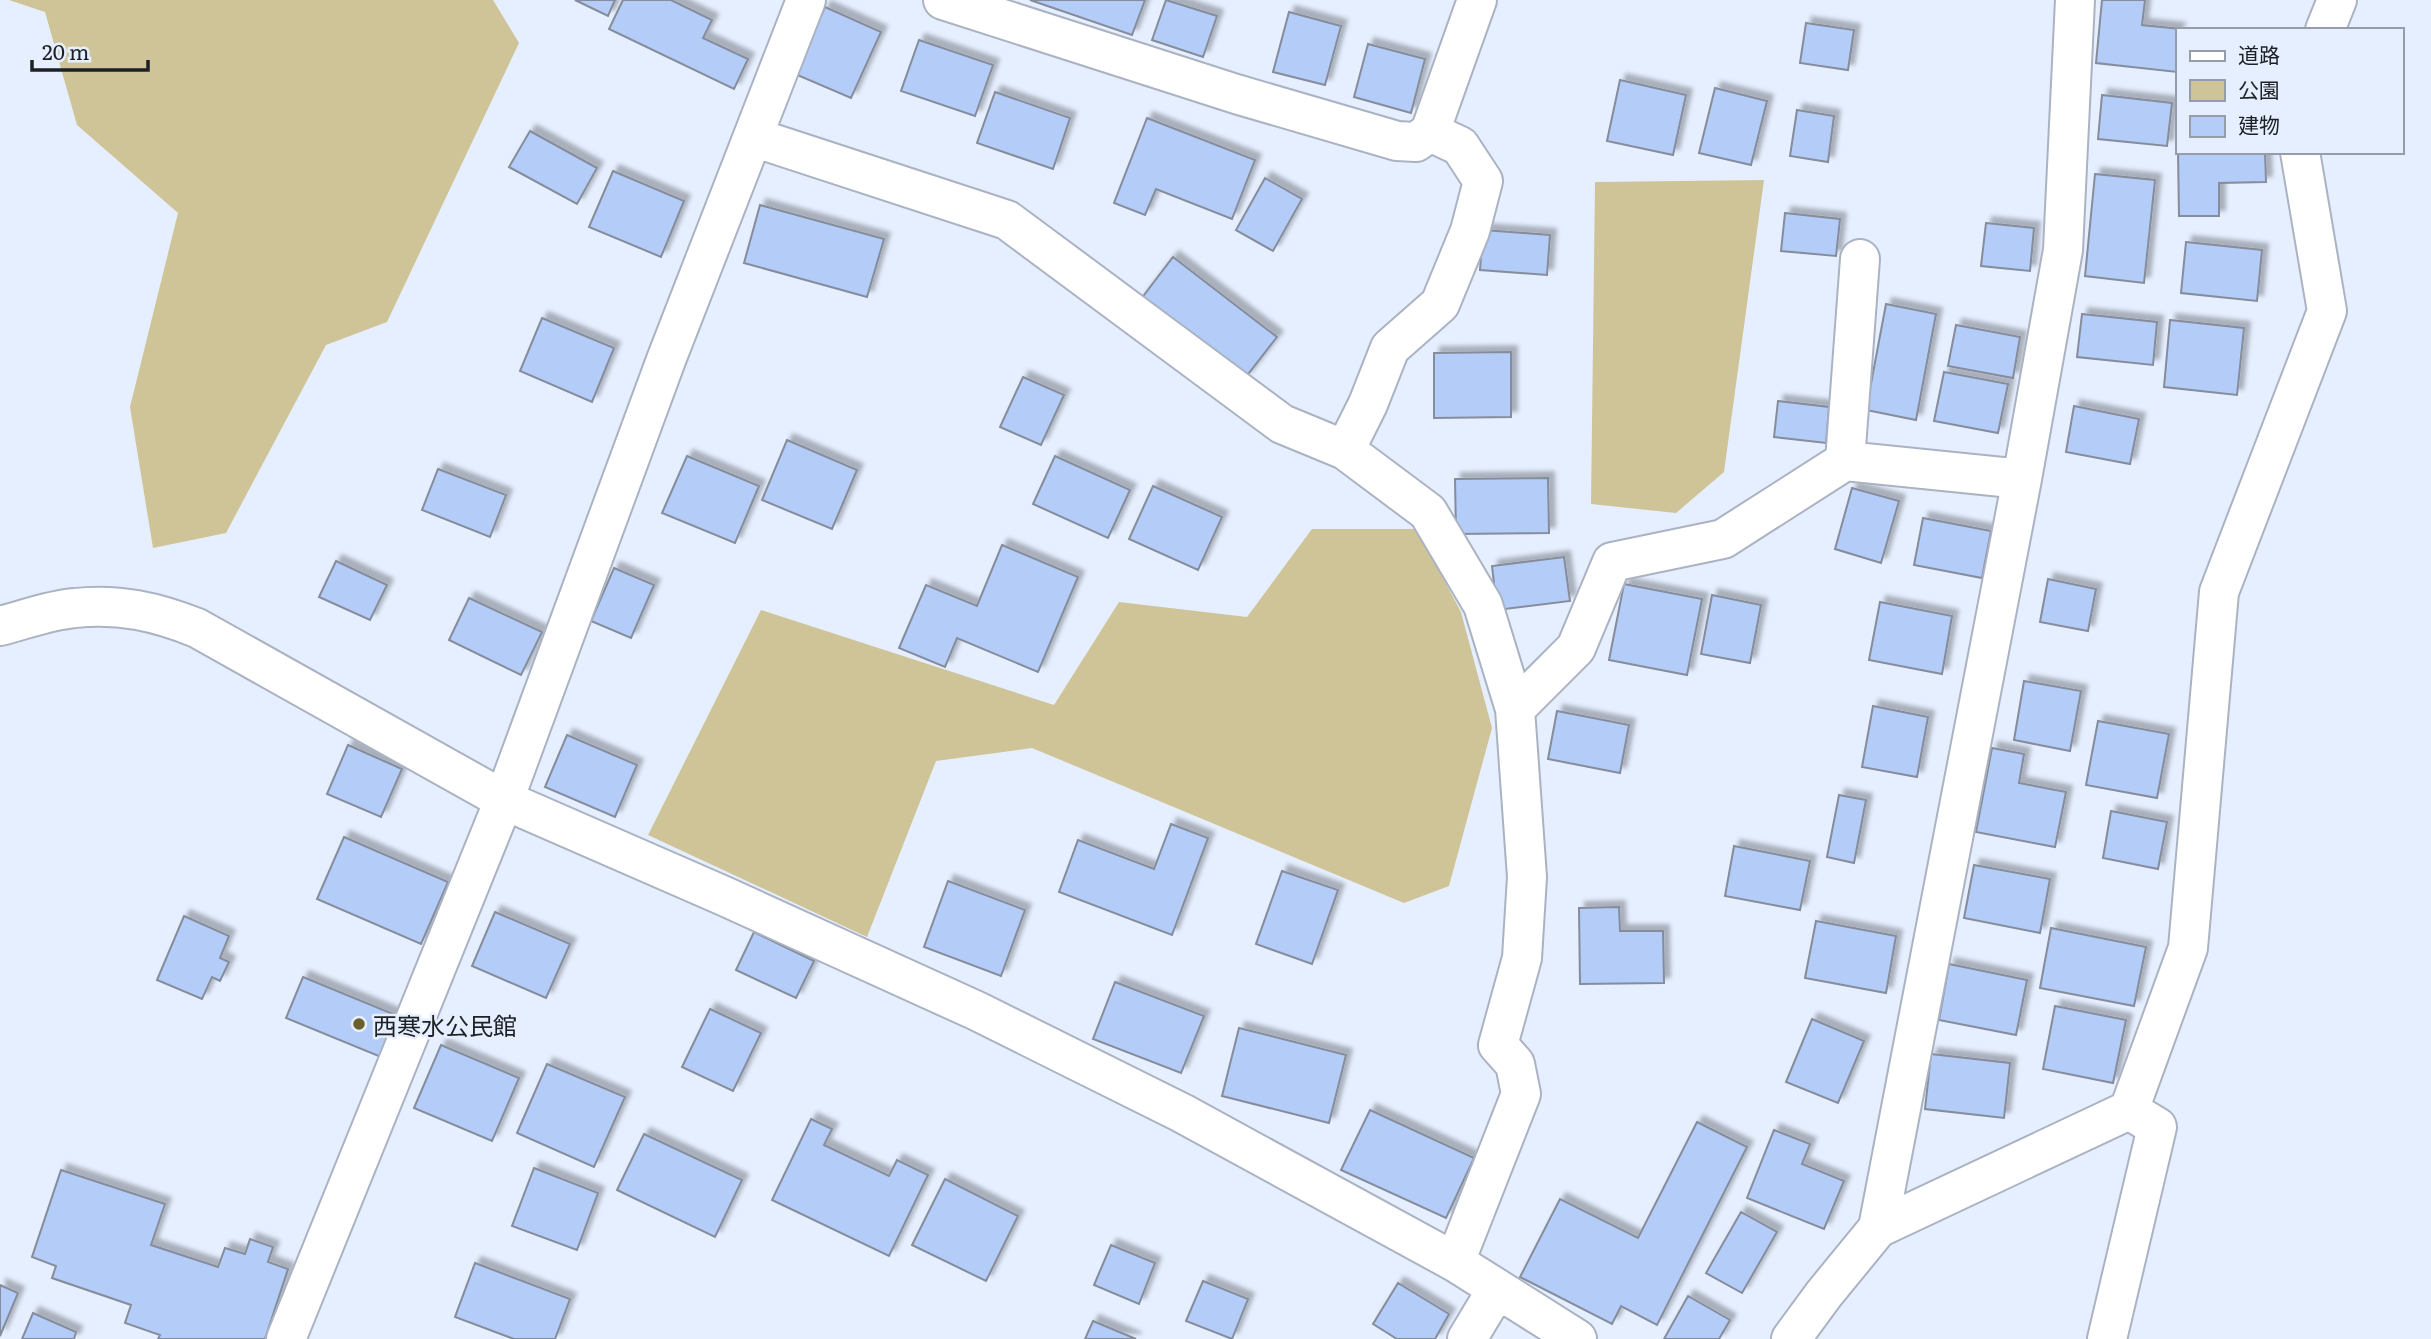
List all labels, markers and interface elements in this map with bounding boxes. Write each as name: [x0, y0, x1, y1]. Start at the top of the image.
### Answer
scale bar: [32, 28, 147, 72]
legend: [2176, 28, 2403, 154]
text: 20 m: [42, 35, 89, 66]
text: 道路: [2238, 38, 2280, 69]
text: 公園: [2238, 73, 2280, 104]
text: 建物: [2238, 108, 2280, 139]
place label: 西寒水公民館: [373, 1007, 517, 1042]
marker: 西寒水公民館: [351, 1016, 367, 1032]

